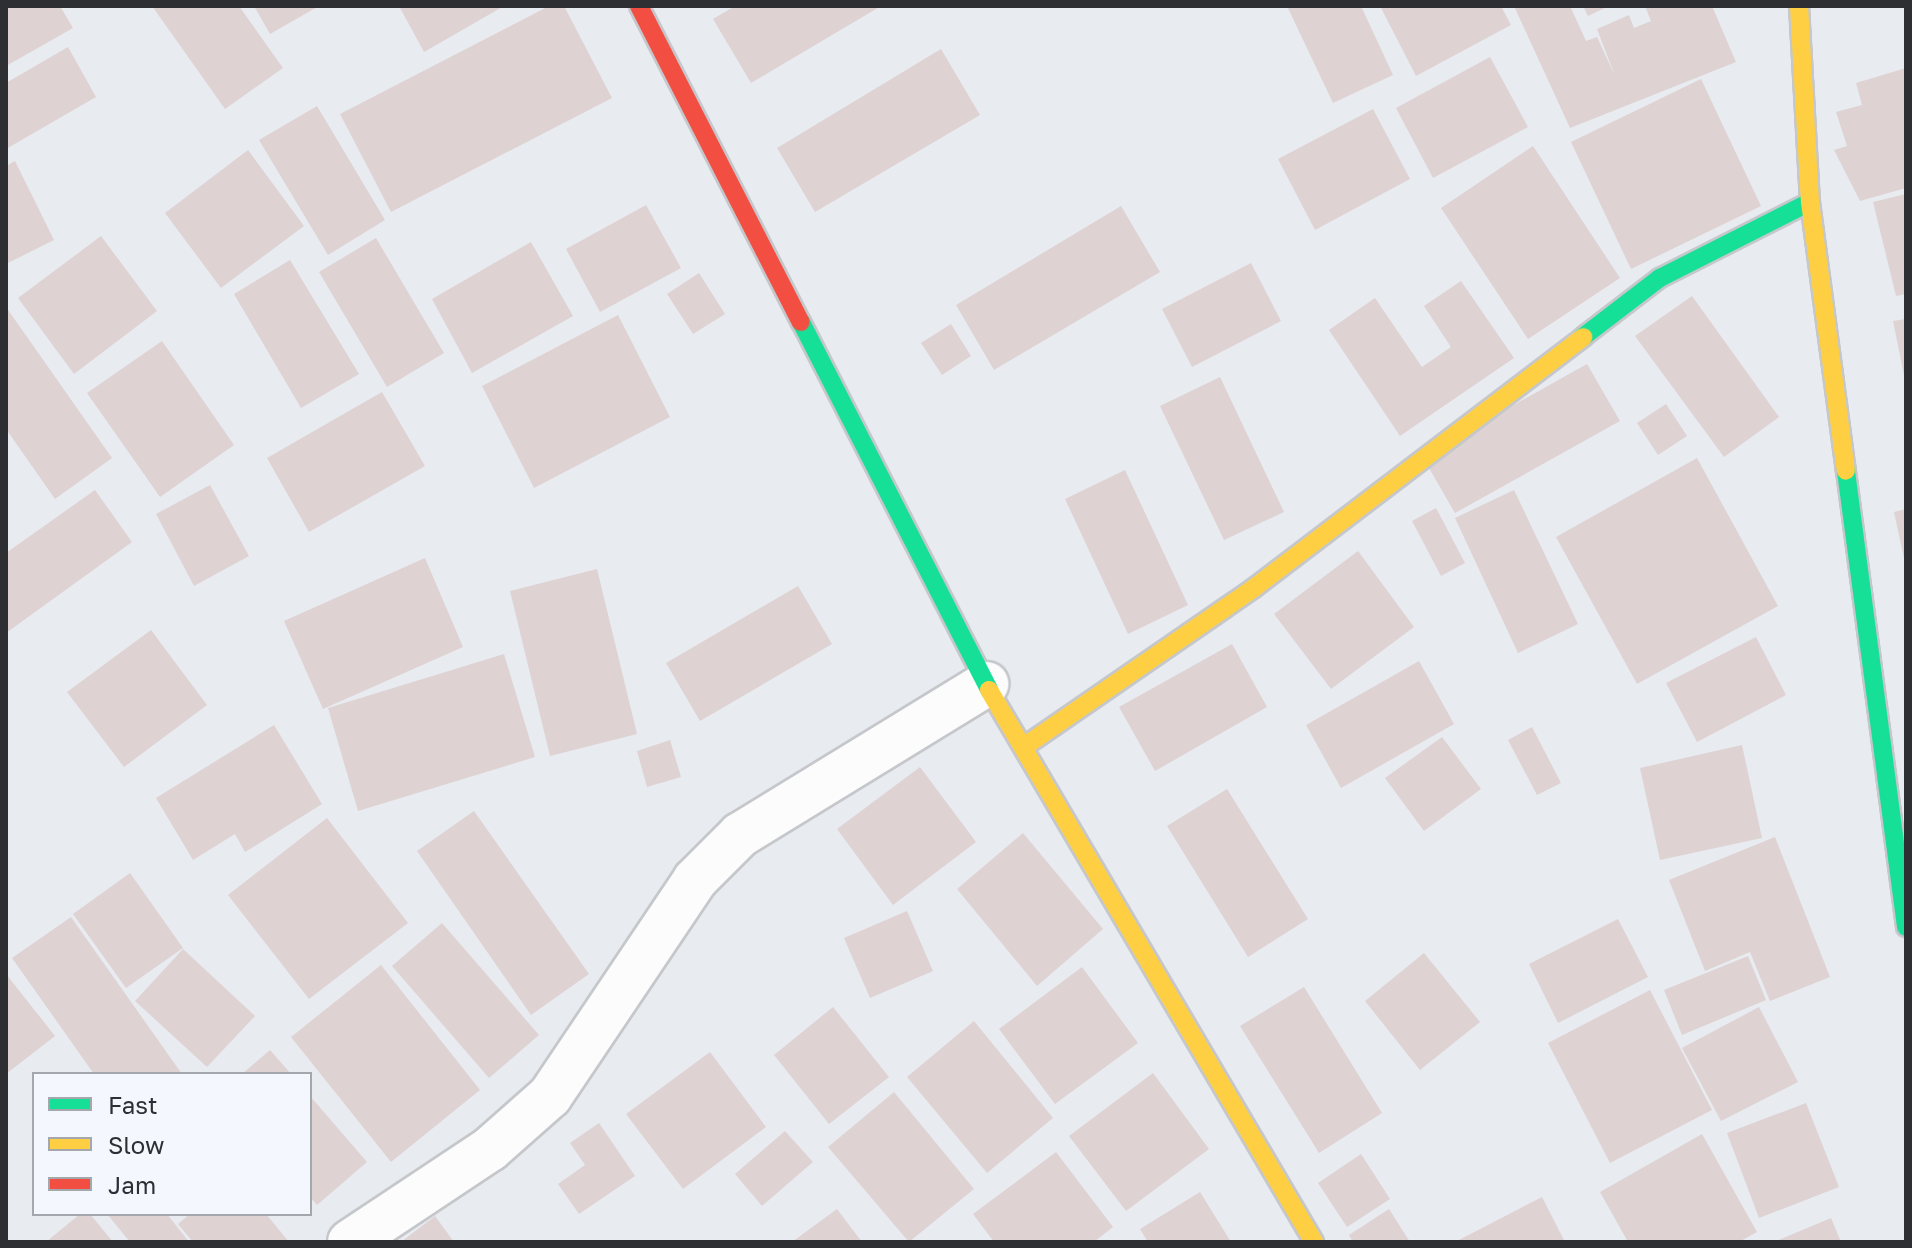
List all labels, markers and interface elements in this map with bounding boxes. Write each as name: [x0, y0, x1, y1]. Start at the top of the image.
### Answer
legend: [32, 1072, 312, 1216]
text: Fast: [108, 1090, 158, 1119]
text: Slow: [108, 1130, 164, 1159]
text: Jam: [108, 1170, 156, 1199]

